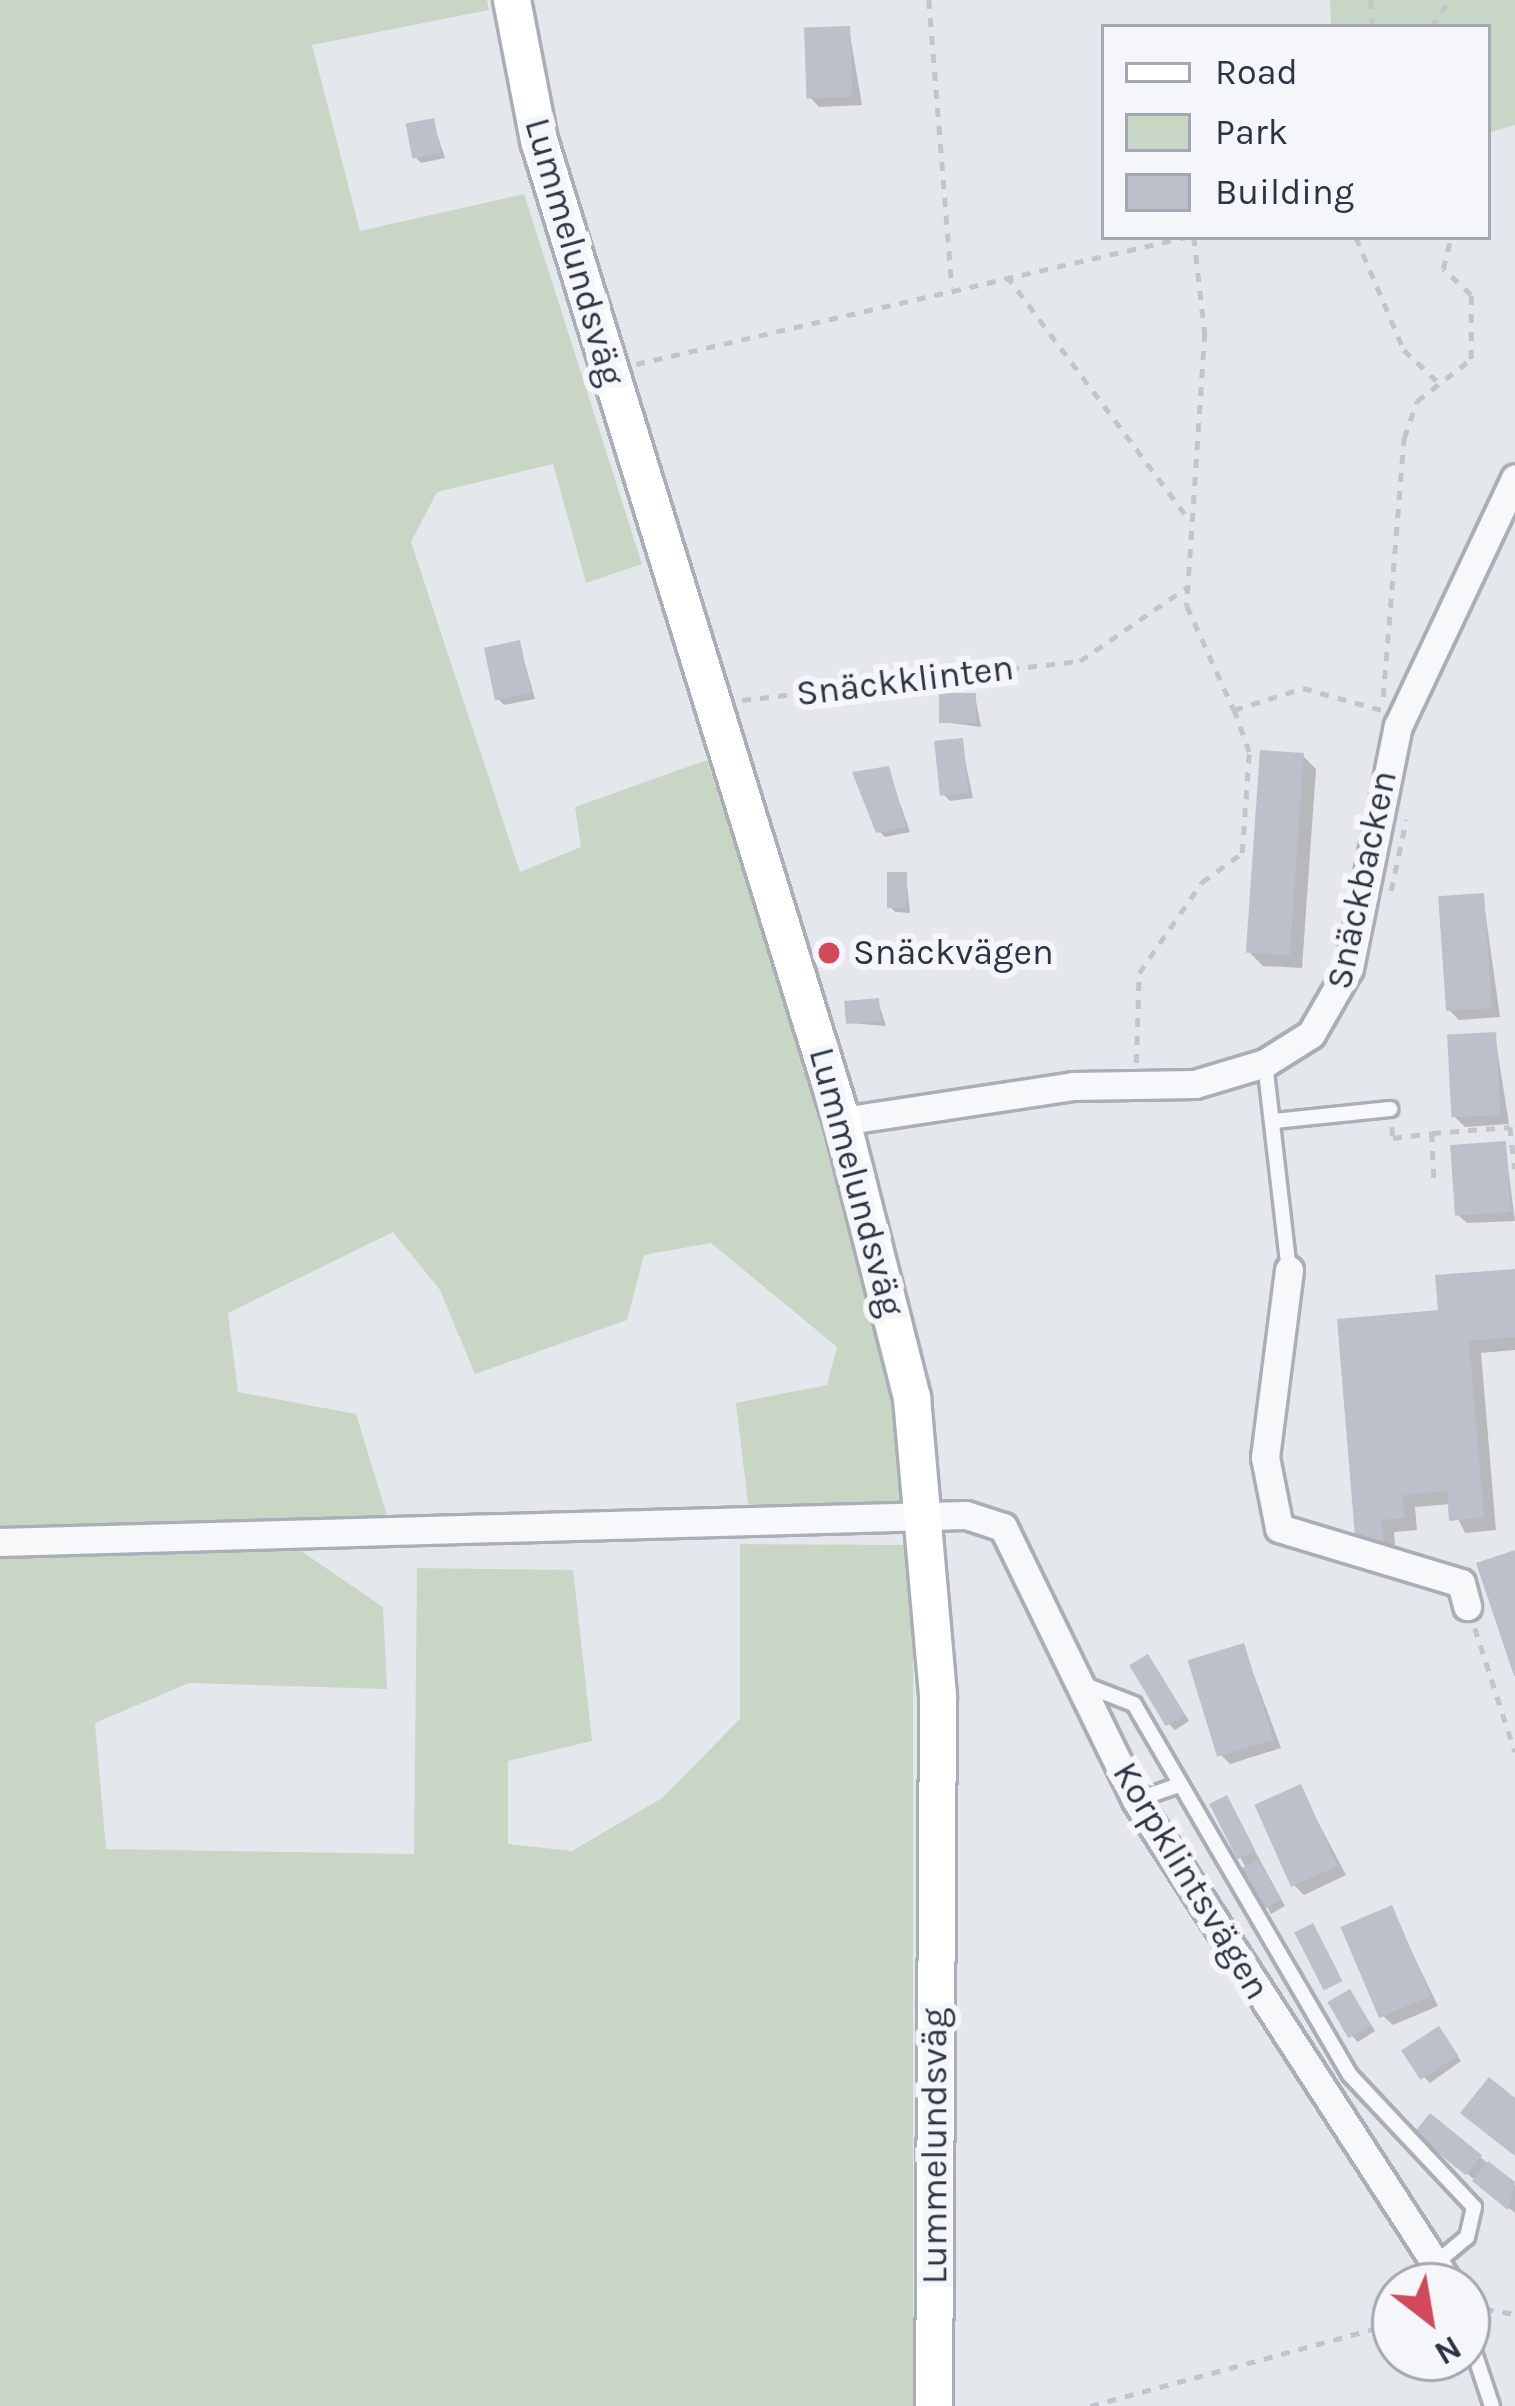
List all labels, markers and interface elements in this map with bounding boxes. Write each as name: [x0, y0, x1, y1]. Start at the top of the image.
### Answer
legend: [1101, 24, 1491, 240]
text: Road: [1215, 51, 1298, 93]
text: Park: [1215, 111, 1288, 153]
street label: Lummelundsväg: [515, 113, 633, 391]
text: Building: [1215, 171, 1354, 213]
street label: Snäckklinten: [794, 646, 1016, 716]
street label: Snäckbacken: [1318, 767, 1406, 993]
place label: Snäckvägen: [853, 931, 1054, 975]
marker: Snäckvägen: [816, 940, 842, 966]
street label: Lummelundsväg: [799, 1043, 913, 1321]
street label: Korpklintsvägen: [1103, 1754, 1279, 2008]
street label: Lummelundsväg: [913, 2008, 957, 2284]
north arrow: [1371, 2262, 1491, 2382]
text: N: [1428, 2328, 1468, 2373]

